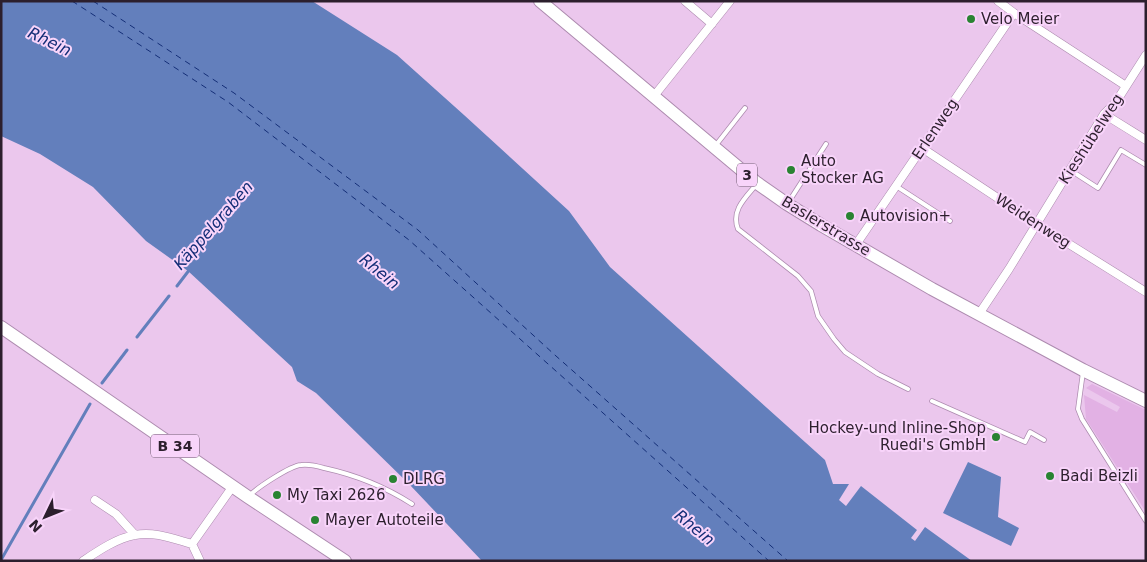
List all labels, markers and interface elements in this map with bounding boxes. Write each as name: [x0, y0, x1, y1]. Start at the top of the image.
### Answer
place label: Velo Meier: [981, 10, 1060, 28]
marker: Velo Meier: [965, 13, 977, 25]
water label: Rhein: [25, 23, 74, 60]
street label: Kieshübelweg: [1055, 90, 1127, 188]
street label: Erlenweg: [908, 95, 962, 163]
place label: Auto Stocker AG: [801, 152, 884, 187]
road number: 3: [737, 164, 757, 186]
marker: Auto Stocker AG: [785, 164, 797, 176]
water label: Käppelgraben: [170, 177, 257, 273]
street label: Weidenweg: [992, 190, 1074, 252]
street label: Baslerstrasse: [778, 192, 874, 260]
place label: Autovision+: [860, 207, 951, 225]
marker: Autovision+: [844, 210, 856, 222]
water label: Rhein: [356, 250, 403, 293]
place label: Hockey-und Inline-Shop Ruedi's GmbH: [808, 419, 986, 454]
marker: Hockey-und Inline-Shop Ruedi's GmbH: [990, 431, 1002, 443]
road number: B 34: [151, 434, 199, 458]
place label: Badi Beizli: [1060, 467, 1138, 485]
place label: DLRG: [403, 470, 445, 488]
marker: Badi Beizli: [1044, 470, 1056, 482]
marker: DLRG: [387, 473, 399, 485]
place label: My Taxi 2626: [287, 486, 385, 504]
marker: My Taxi 2626: [271, 489, 283, 501]
north arrow: [20, 492, 70, 542]
water label: Rhein: [671, 506, 718, 549]
place label: Mayer Autoteile: [325, 511, 444, 529]
marker: Mayer Autoteile: [309, 514, 321, 526]
text: N: [26, 516, 45, 536]

